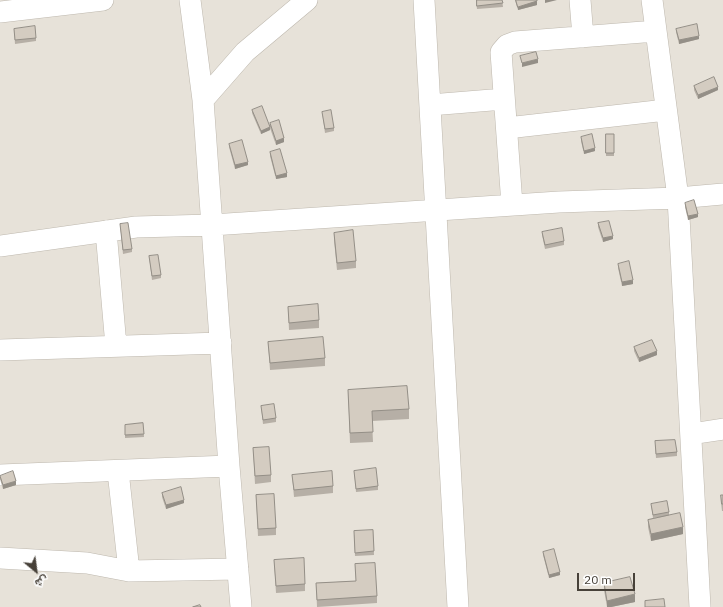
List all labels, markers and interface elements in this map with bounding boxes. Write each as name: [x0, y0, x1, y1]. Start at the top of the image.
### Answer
north arrow: [16, 551, 56, 591]
scale bar: [579, 565, 637, 591]
text: ش: [33, 572, 51, 591]
text: 20 m: [584, 572, 612, 587]

